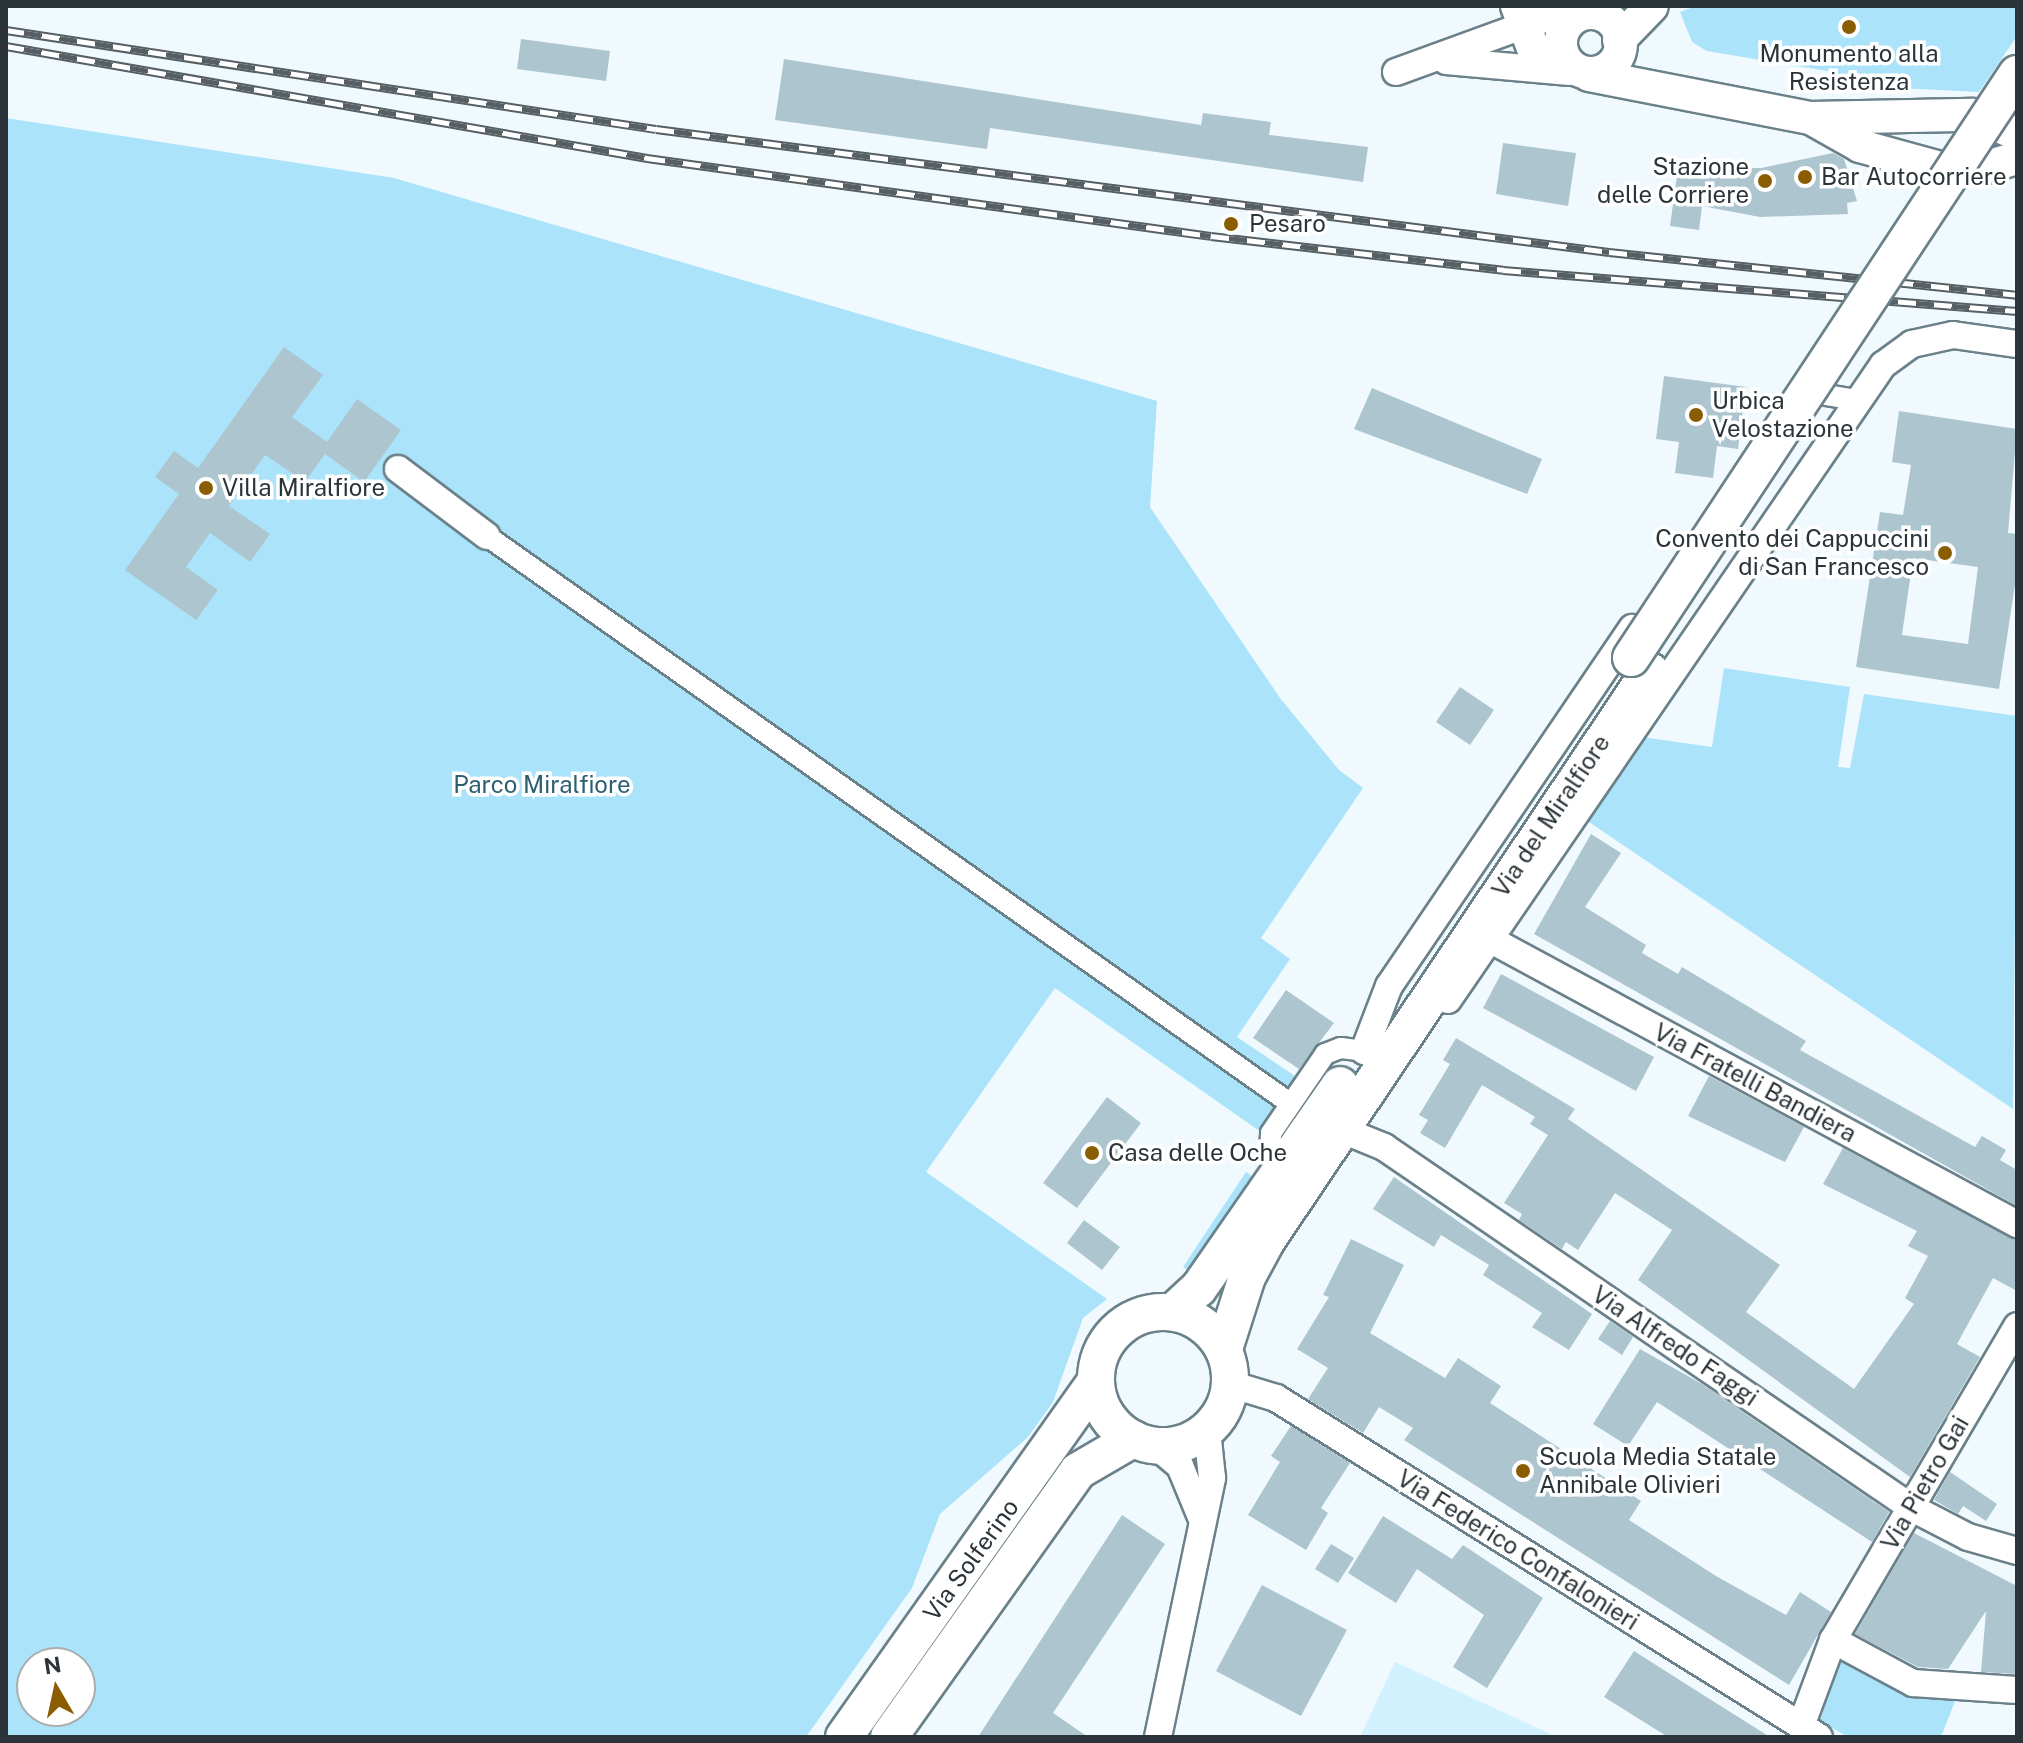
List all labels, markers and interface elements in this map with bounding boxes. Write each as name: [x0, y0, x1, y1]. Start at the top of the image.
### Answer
marker: Monumento alla Resistenza: [1840, 18, 1858, 36]
place label: Monumento alla Resistenza: [1759, 40, 1939, 96]
place label: Stazione delle Corriere: [1597, 153, 1749, 209]
place label: Bar Autocorriere: [1821, 163, 2007, 191]
marker: Bar Autocorriere: [1796, 168, 1814, 186]
marker: Stazione delle Corriere: [1756, 172, 1774, 190]
place label: Pesaro: [1249, 210, 1326, 238]
marker: Pesaro: [1220, 213, 1242, 235]
place label: Urbica Velostazione: [1712, 387, 1854, 443]
marker: Urbica Velostazione: [1687, 406, 1705, 424]
place label: Villa Miralfiore: [222, 474, 385, 502]
marker: Villa Miralfiore: [197, 479, 215, 497]
place label: Convento dei Cappuccini di San Francesco: [1655, 525, 1929, 581]
marker: Convento dei Cappuccini di San Francesco: [1936, 544, 1954, 562]
street label: Via del Miralfiore: [1486, 729, 1616, 903]
park label: Parco Miralfiore: [453, 771, 631, 799]
street label: Via Fratelli Bandiera: [1649, 1017, 1861, 1149]
place label: Casa delle Oche: [1108, 1139, 1287, 1167]
marker: Casa delle Oche: [1083, 1144, 1101, 1162]
street label: Via Alfredo Faggi: [1587, 1280, 1763, 1412]
street label: Via Pietro Gai: [1875, 1411, 1975, 1555]
place label: Scuola Media Statale Annibale Olivieri: [1539, 1443, 1776, 1499]
marker: Scuola Media Statale Annibale Olivieri: [1514, 1462, 1532, 1480]
street label: Via Federico Confalonieri: [1392, 1464, 1644, 1636]
street label: Via Solferino: [917, 1494, 1025, 1626]
north arrow: [16, 1647, 96, 1727]
text: N: [42, 1651, 63, 1679]

